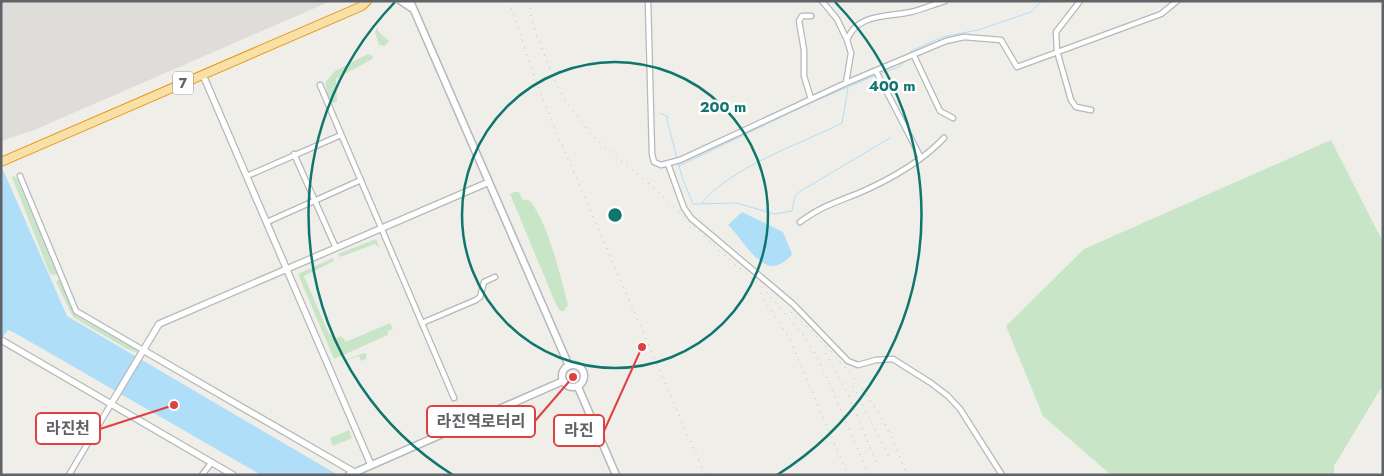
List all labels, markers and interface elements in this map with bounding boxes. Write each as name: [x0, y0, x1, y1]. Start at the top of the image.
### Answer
road number: 7: [173, 72, 193, 95]
text: 400 m: [868, 75, 916, 97]
text: 200 m: [700, 96, 746, 118]
centre of rings: [606, 206, 624, 224]
callout: 라진역로터리: [427, 406, 535, 437]
text: 라진역로터리: [437, 410, 525, 433]
callout: 라진천: [36, 413, 100, 444]
callout: 라진: [554, 415, 604, 446]
text: 라진천: [46, 417, 90, 440]
text: 라진: [564, 419, 594, 442]

